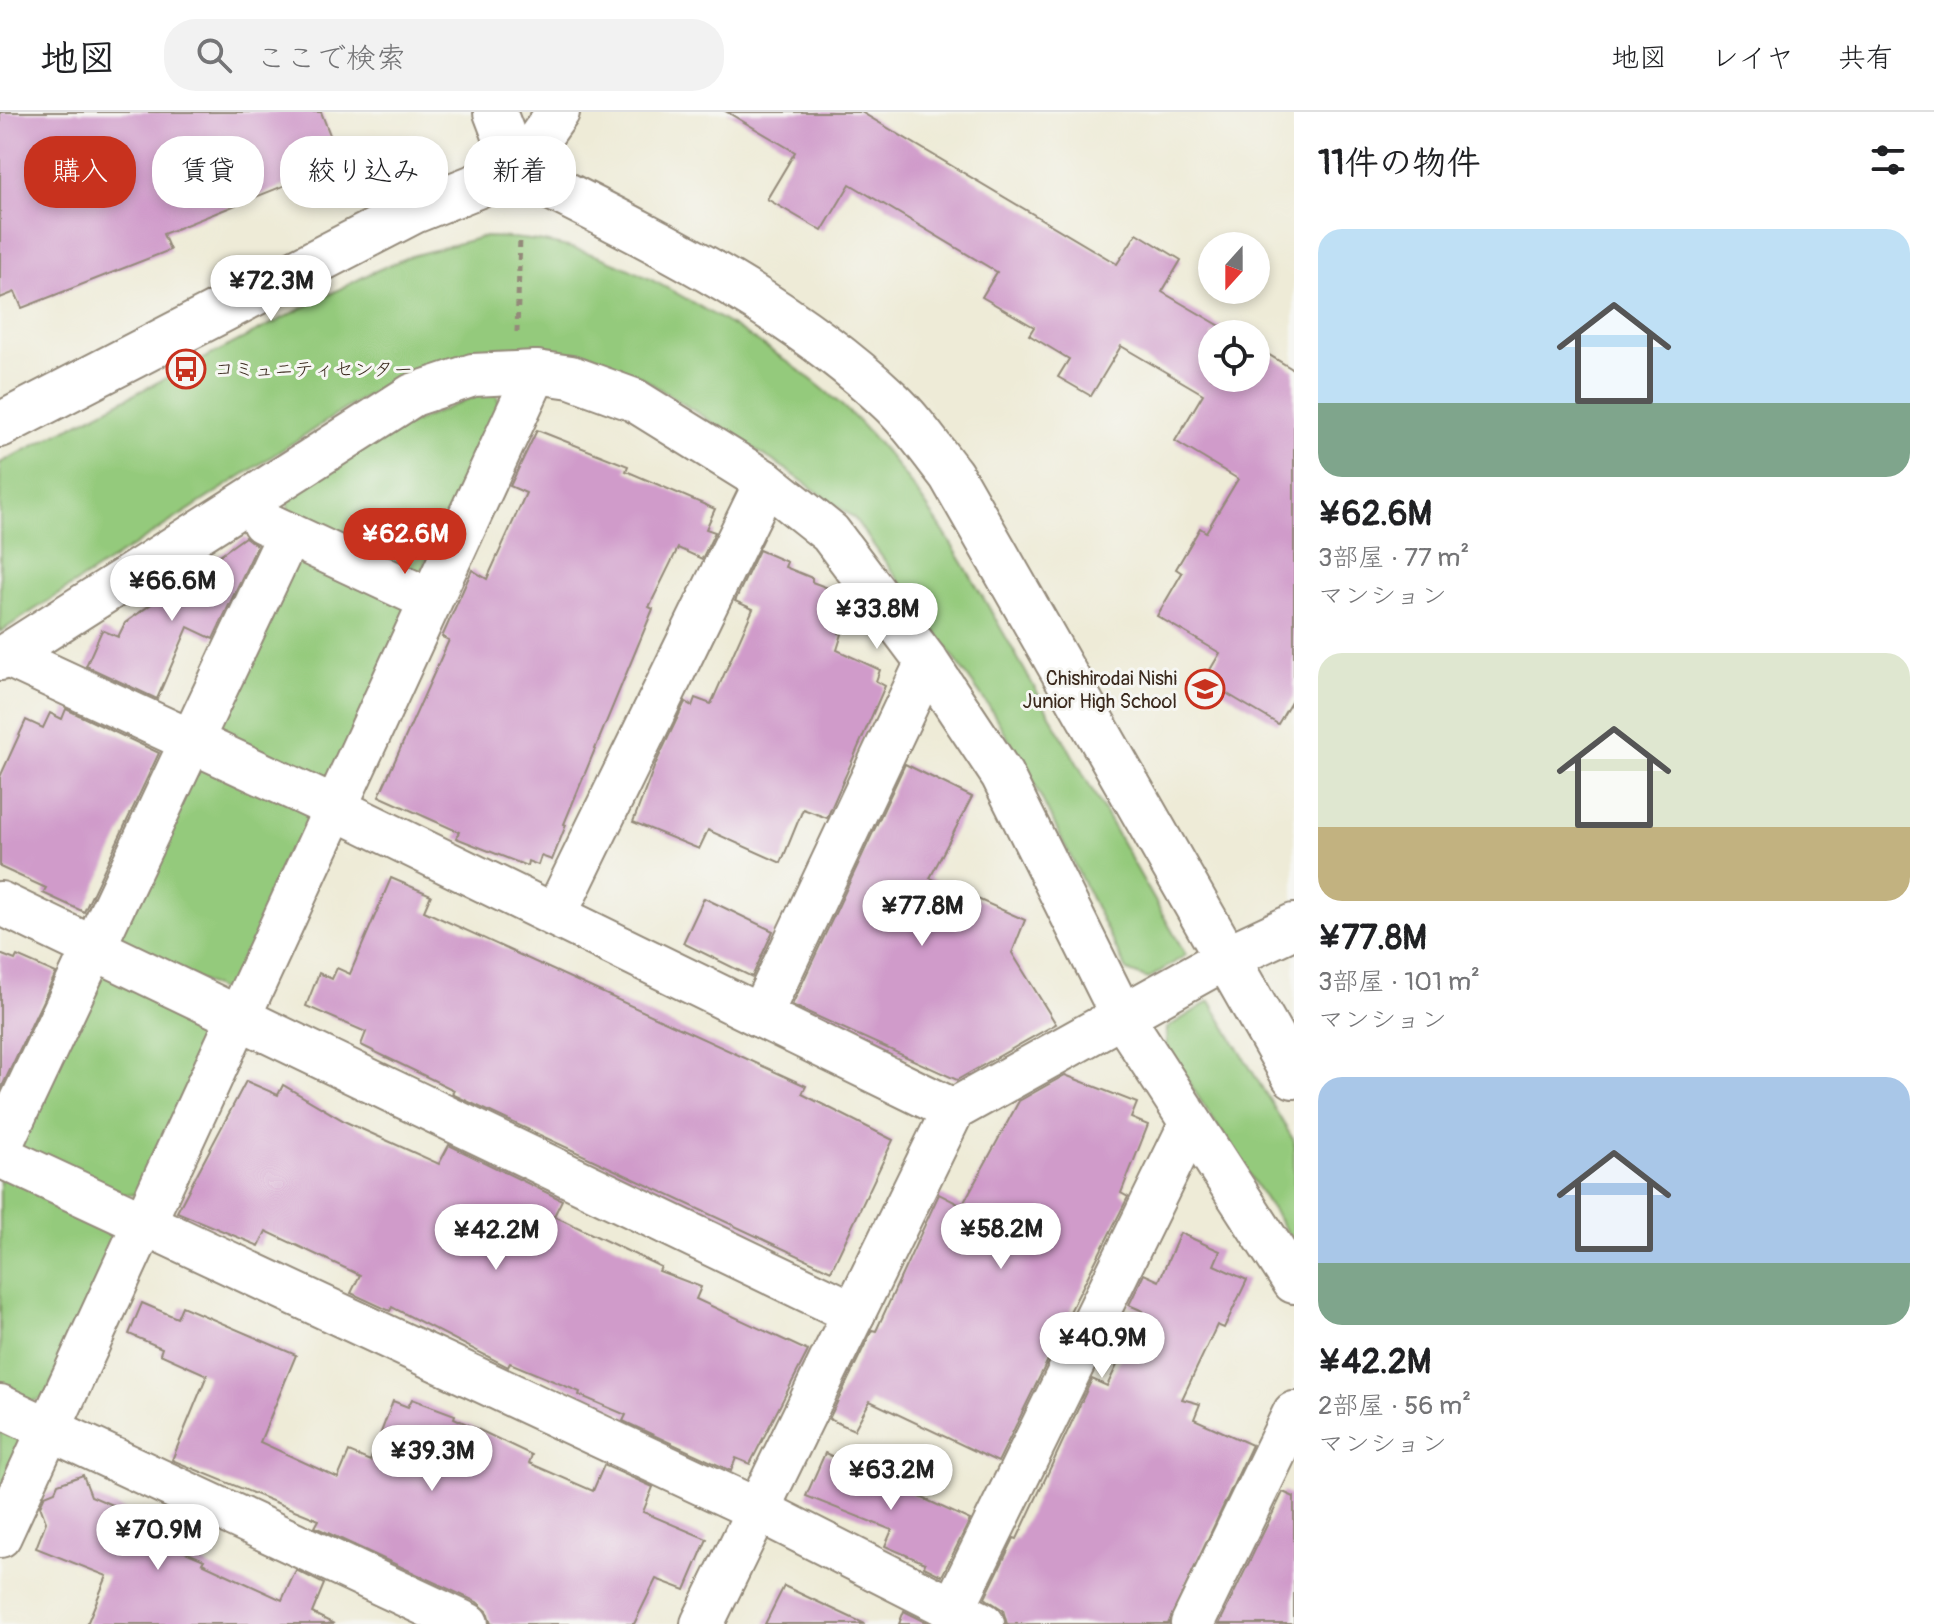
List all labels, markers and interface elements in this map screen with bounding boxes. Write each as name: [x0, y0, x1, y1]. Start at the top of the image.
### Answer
search box: [164, 19, 724, 91]
icon: search: [192, 33, 236, 77]
text: 地図: [40, 35, 116, 83]
text: ここで検索: [256, 40, 406, 77]
text: 地図: [1611, 41, 1667, 76]
text: レイヤ: [1711, 41, 1794, 76]
text: 共有: [1838, 41, 1894, 76]
chip: 購入: [24, 136, 136, 208]
chip: 賃貸: [152, 136, 264, 208]
chip: 絞り込み: [280, 136, 448, 208]
chip: 新着: [464, 136, 576, 208]
icon: filters: [1866, 138, 1910, 182]
text: 11件の物件: [1318, 142, 1481, 185]
north arrow: [1198, 232, 1270, 304]
map controls: [1198, 232, 1270, 392]
pin: ¥72.3M: [206, 255, 336, 323]
text: ¥72.3M: [228, 265, 314, 297]
icon: home: [1542, 281, 1686, 425]
button: locate: [1198, 320, 1270, 392]
bus stop icon: コミュニティセンター: [165, 348, 207, 390]
place label: コミュニティセンター: [214, 357, 413, 382]
text: ¥62.6M: [1318, 493, 1432, 536]
pin: ¥62.6M: [340, 508, 470, 576]
text: ¥62.6M: [361, 518, 449, 550]
text: 3部屋 · 77 m²: [1318, 542, 1469, 574]
pin: ¥66.6M: [107, 555, 237, 623]
text: ¥66.6M: [128, 565, 216, 597]
text: マンション: [1318, 580, 1447, 612]
pin: ¥33.8M: [812, 583, 942, 651]
text: ¥33.8M: [835, 593, 919, 625]
place label: Chishirodai Nishi Junior High School: [1023, 666, 1177, 714]
school or university icon: Chishirodai Nishi Junior High School: [1184, 668, 1226, 710]
icon: home: [1542, 705, 1686, 849]
pin: ¥77.8M: [857, 880, 987, 948]
text: ¥77.8M: [880, 890, 964, 922]
text: ¥77.8M: [1318, 917, 1427, 960]
text: 3部屋 · 101 m²: [1318, 966, 1480, 998]
text: マンション: [1318, 1004, 1447, 1036]
icon: home: [1542, 1129, 1686, 1273]
pin: ¥58.2M: [936, 1203, 1066, 1271]
pin: ¥42.2M: [431, 1204, 561, 1272]
text: ¥58.2M: [959, 1213, 1043, 1245]
text: ¥42.2M: [453, 1214, 539, 1246]
pin: ¥40.9M: [1037, 1312, 1167, 1380]
text: ¥40.9M: [1058, 1322, 1146, 1354]
text: ¥42.2M: [1318, 1341, 1431, 1384]
text: 2部屋 · 56 m²: [1318, 1390, 1471, 1422]
pin: ¥39.3M: [367, 1425, 497, 1493]
text: マンション: [1318, 1428, 1447, 1460]
text: ¥39.3M: [390, 1435, 474, 1467]
pin: ¥63.2M: [826, 1444, 956, 1512]
text: ¥63.2M: [848, 1454, 934, 1486]
pin: ¥70.9M: [93, 1504, 223, 1572]
text: ¥70.9M: [114, 1514, 202, 1546]

